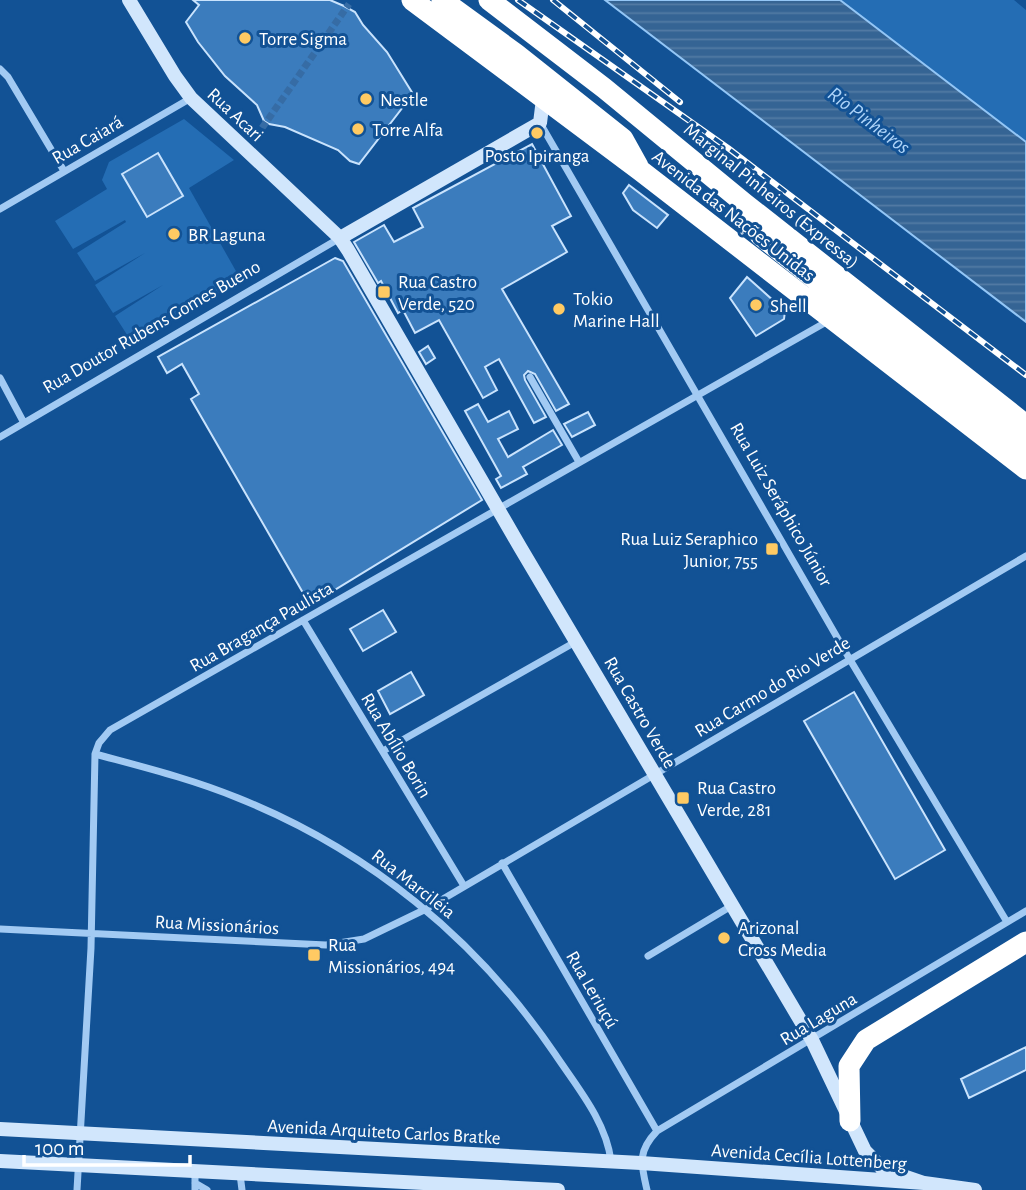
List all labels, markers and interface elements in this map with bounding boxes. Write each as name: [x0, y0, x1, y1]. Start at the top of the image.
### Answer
marker: Torre Sigma: [237, 30, 253, 46]
place label: Torre Sigma: [259, 30, 347, 49]
water label: Rio Pinheiros: [824, 83, 914, 158]
street label: Rua Acari: [203, 85, 267, 146]
marker: Nestle: [358, 91, 374, 107]
place label: Nestle: [380, 91, 428, 110]
street label: Rua Caiará: [49, 112, 127, 168]
street label: Marginal Pinheiros (Expressa): [680, 120, 862, 272]
marker: Torre Alfa: [350, 121, 366, 137]
place label: Torre Alfa: [372, 121, 444, 140]
marker: Posto Ipiranga: [529, 125, 545, 141]
place label: Posto Ipiranga: [484, 147, 590, 166]
street label: Avenida das Nações Unidas: [648, 147, 818, 285]
marker: BR Laguna: [166, 226, 182, 242]
place label: BR Laguna: [188, 226, 266, 245]
street label: Rua Doutor Rubens Gomes Bueno: [40, 257, 264, 397]
place label: Rua Castro Verde, 520: [398, 273, 477, 314]
marker: Rua Castro Verde, 520: [376, 284, 392, 300]
place label: Tokio Marine Hall: [573, 290, 660, 331]
marker: Shell: [748, 297, 764, 313]
place label: Shell: [770, 297, 807, 316]
marker: Tokio Marine Hall: [551, 301, 567, 317]
street label: Rua Luiz Seráphico Júnior: [726, 420, 835, 590]
place label: Rua Luiz Seraphico Junior, 755: [620, 530, 758, 571]
marker: Rua Luiz Seraphico Junior, 755: [764, 541, 780, 557]
street label: Rua Bragança Paulista: [187, 578, 337, 676]
street label: Rua Carmo do Rio Verde: [692, 633, 854, 741]
street label: Rua Castro Verde: [600, 654, 679, 772]
street label: Rua Abílio Borin: [357, 690, 434, 801]
place label: Rua Castro Verde, 281: [697, 779, 776, 820]
marker: Rua Castro Verde, 281: [675, 790, 691, 806]
street label: Rua Marciléia: [368, 846, 459, 923]
street label: Rua Missionários: [154, 913, 280, 938]
place label: Arizonal Cross Media: [738, 919, 827, 960]
marker: Arizonal Cross Media: [716, 930, 732, 946]
place label: Rua Missionários, 494: [328, 936, 455, 977]
marker: Rua Missionários, 494: [306, 947, 322, 963]
street label: Rua Leriuçú: [562, 948, 621, 1032]
street label: Rua Laguna: [777, 989, 861, 1050]
street label: Avenida Arquiteto Carlos Bratke: [267, 1117, 501, 1148]
scale bar: [24, 1124, 191, 1168]
text: 100 m: [35, 1138, 85, 1159]
street label: Avenida Cecília Lottenberg: [710, 1141, 908, 1174]

